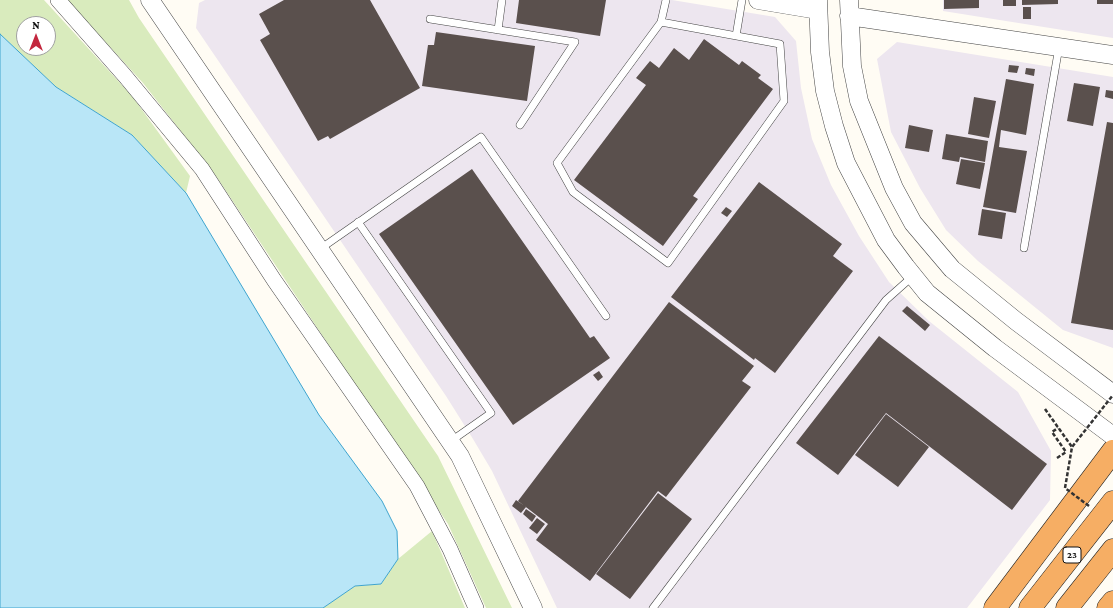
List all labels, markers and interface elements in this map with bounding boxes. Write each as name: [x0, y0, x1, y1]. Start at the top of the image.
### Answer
north arrow: [16, 16, 56, 56]
text: N: [32, 19, 40, 31]
road number: 23: [1063, 547, 1081, 563]

